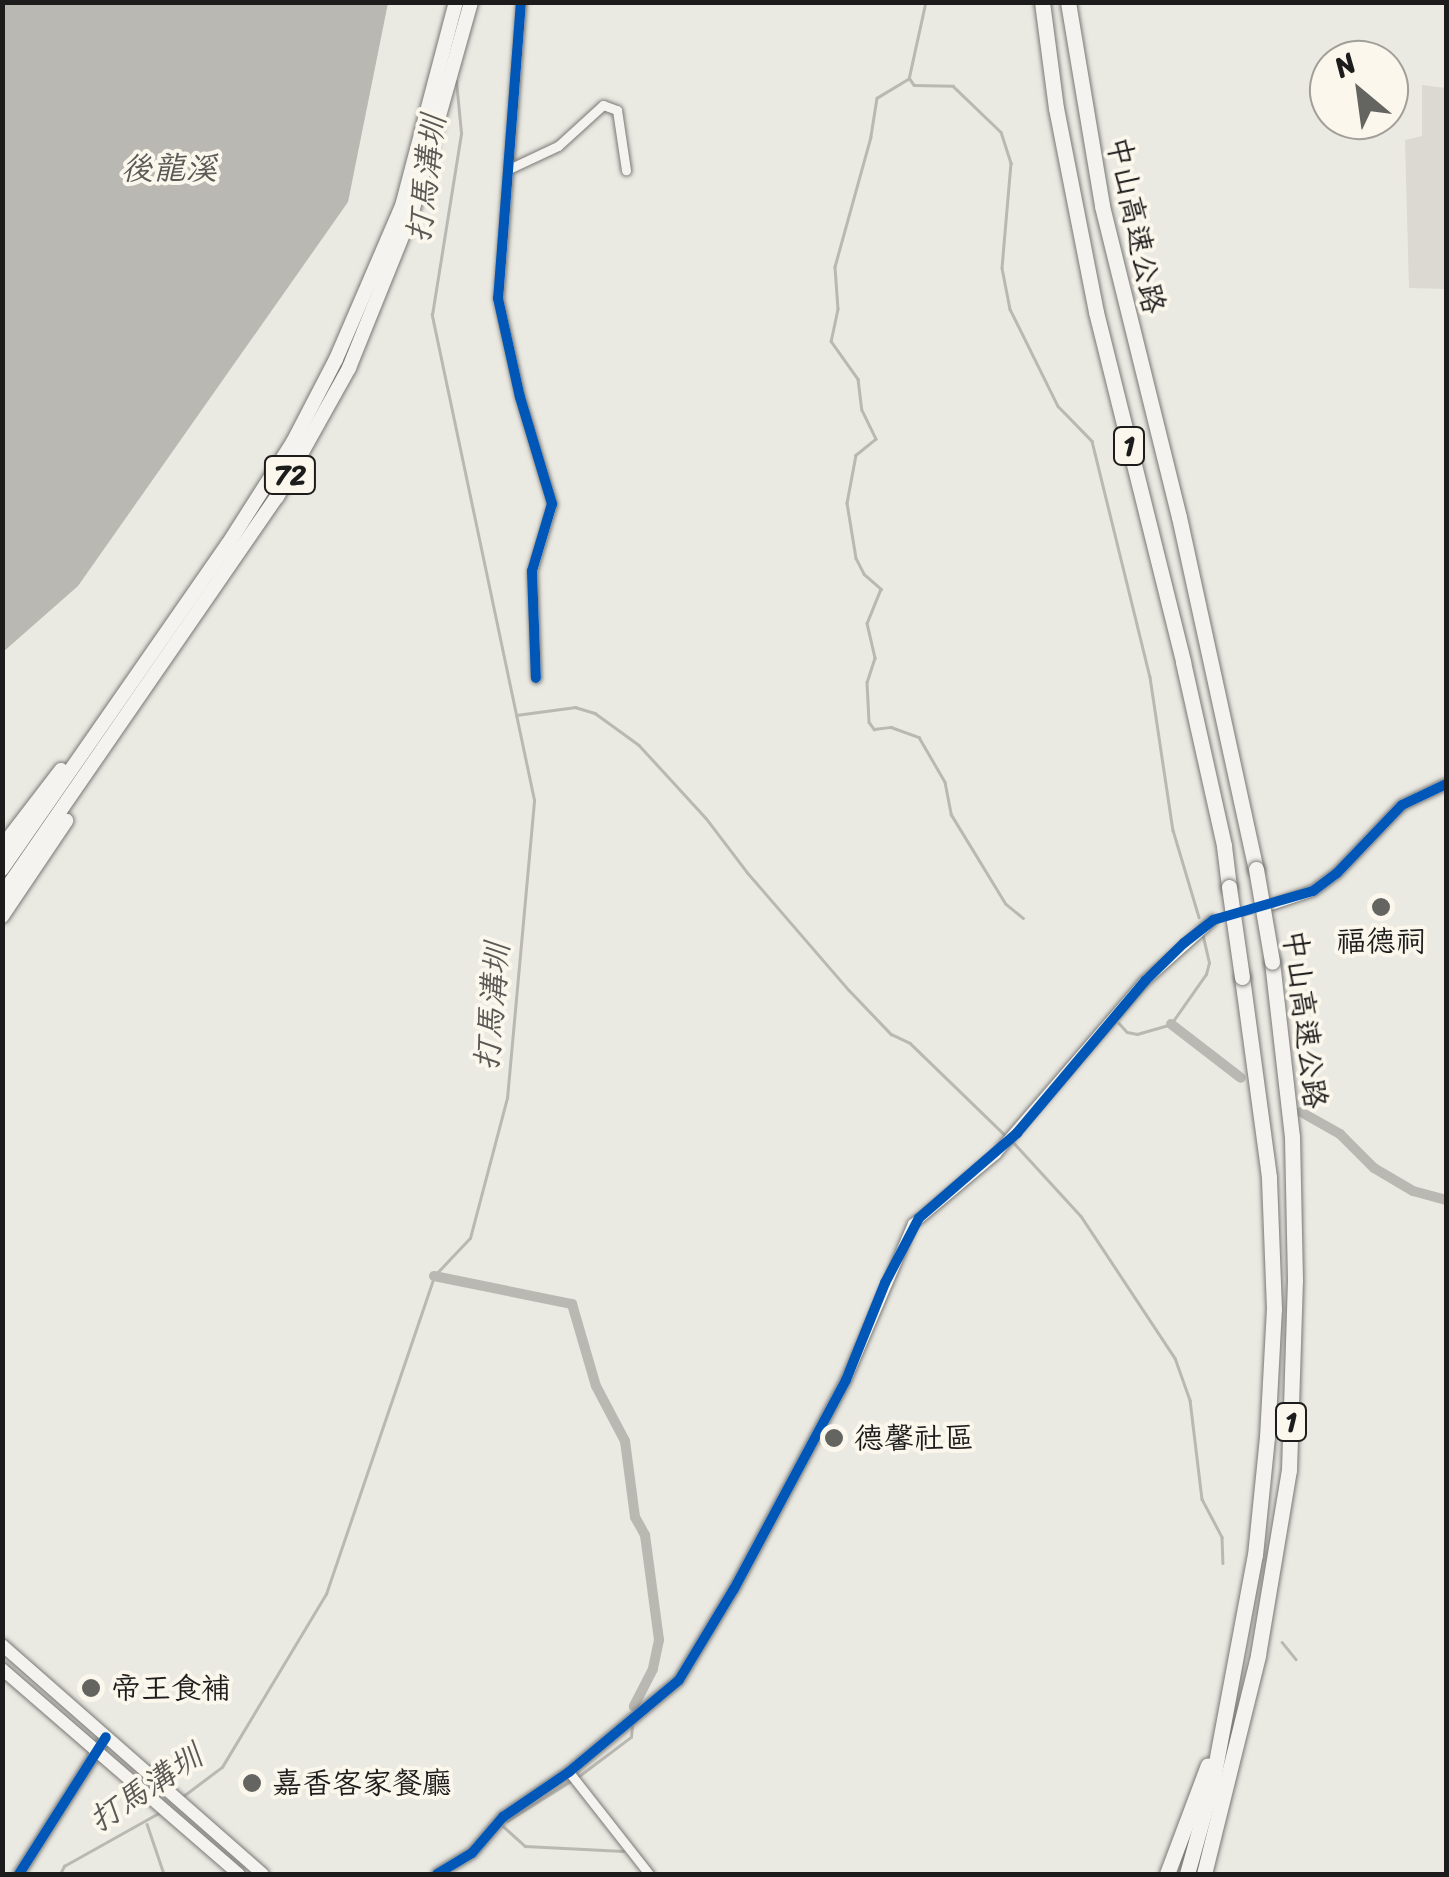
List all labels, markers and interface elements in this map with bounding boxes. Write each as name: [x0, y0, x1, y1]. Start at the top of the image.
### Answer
text: N: [1325, 39, 1366, 91]
north arrow: [1309, 40, 1409, 140]
water label: 打馬溝圳: [400, 113, 454, 245]
street label: 中山高速公路: [1100, 133, 1172, 317]
water label: 後龍溪: [121, 150, 217, 188]
road number: 1: [1112, 423, 1146, 469]
road number: 72: [262, 452, 318, 498]
marker: 福德祠: [1370, 896, 1392, 918]
place label: 福德祠: [1336, 923, 1426, 959]
street label: 中山高速公路: [1276, 927, 1334, 1111]
water label: 打馬溝圳: [468, 942, 518, 1072]
road number: 1: [1274, 1399, 1308, 1445]
place label: 德馨社區: [854, 1420, 974, 1456]
marker: 德馨社區: [823, 1427, 845, 1449]
place label: 帝王食補: [111, 1670, 231, 1706]
marker: 帝王食補: [80, 1677, 102, 1699]
water label: 打馬溝圳: [82, 1737, 210, 1841]
place label: 嘉香客家餐廳: [272, 1765, 452, 1801]
marker: 嘉香客家餐廳: [241, 1772, 263, 1794]

